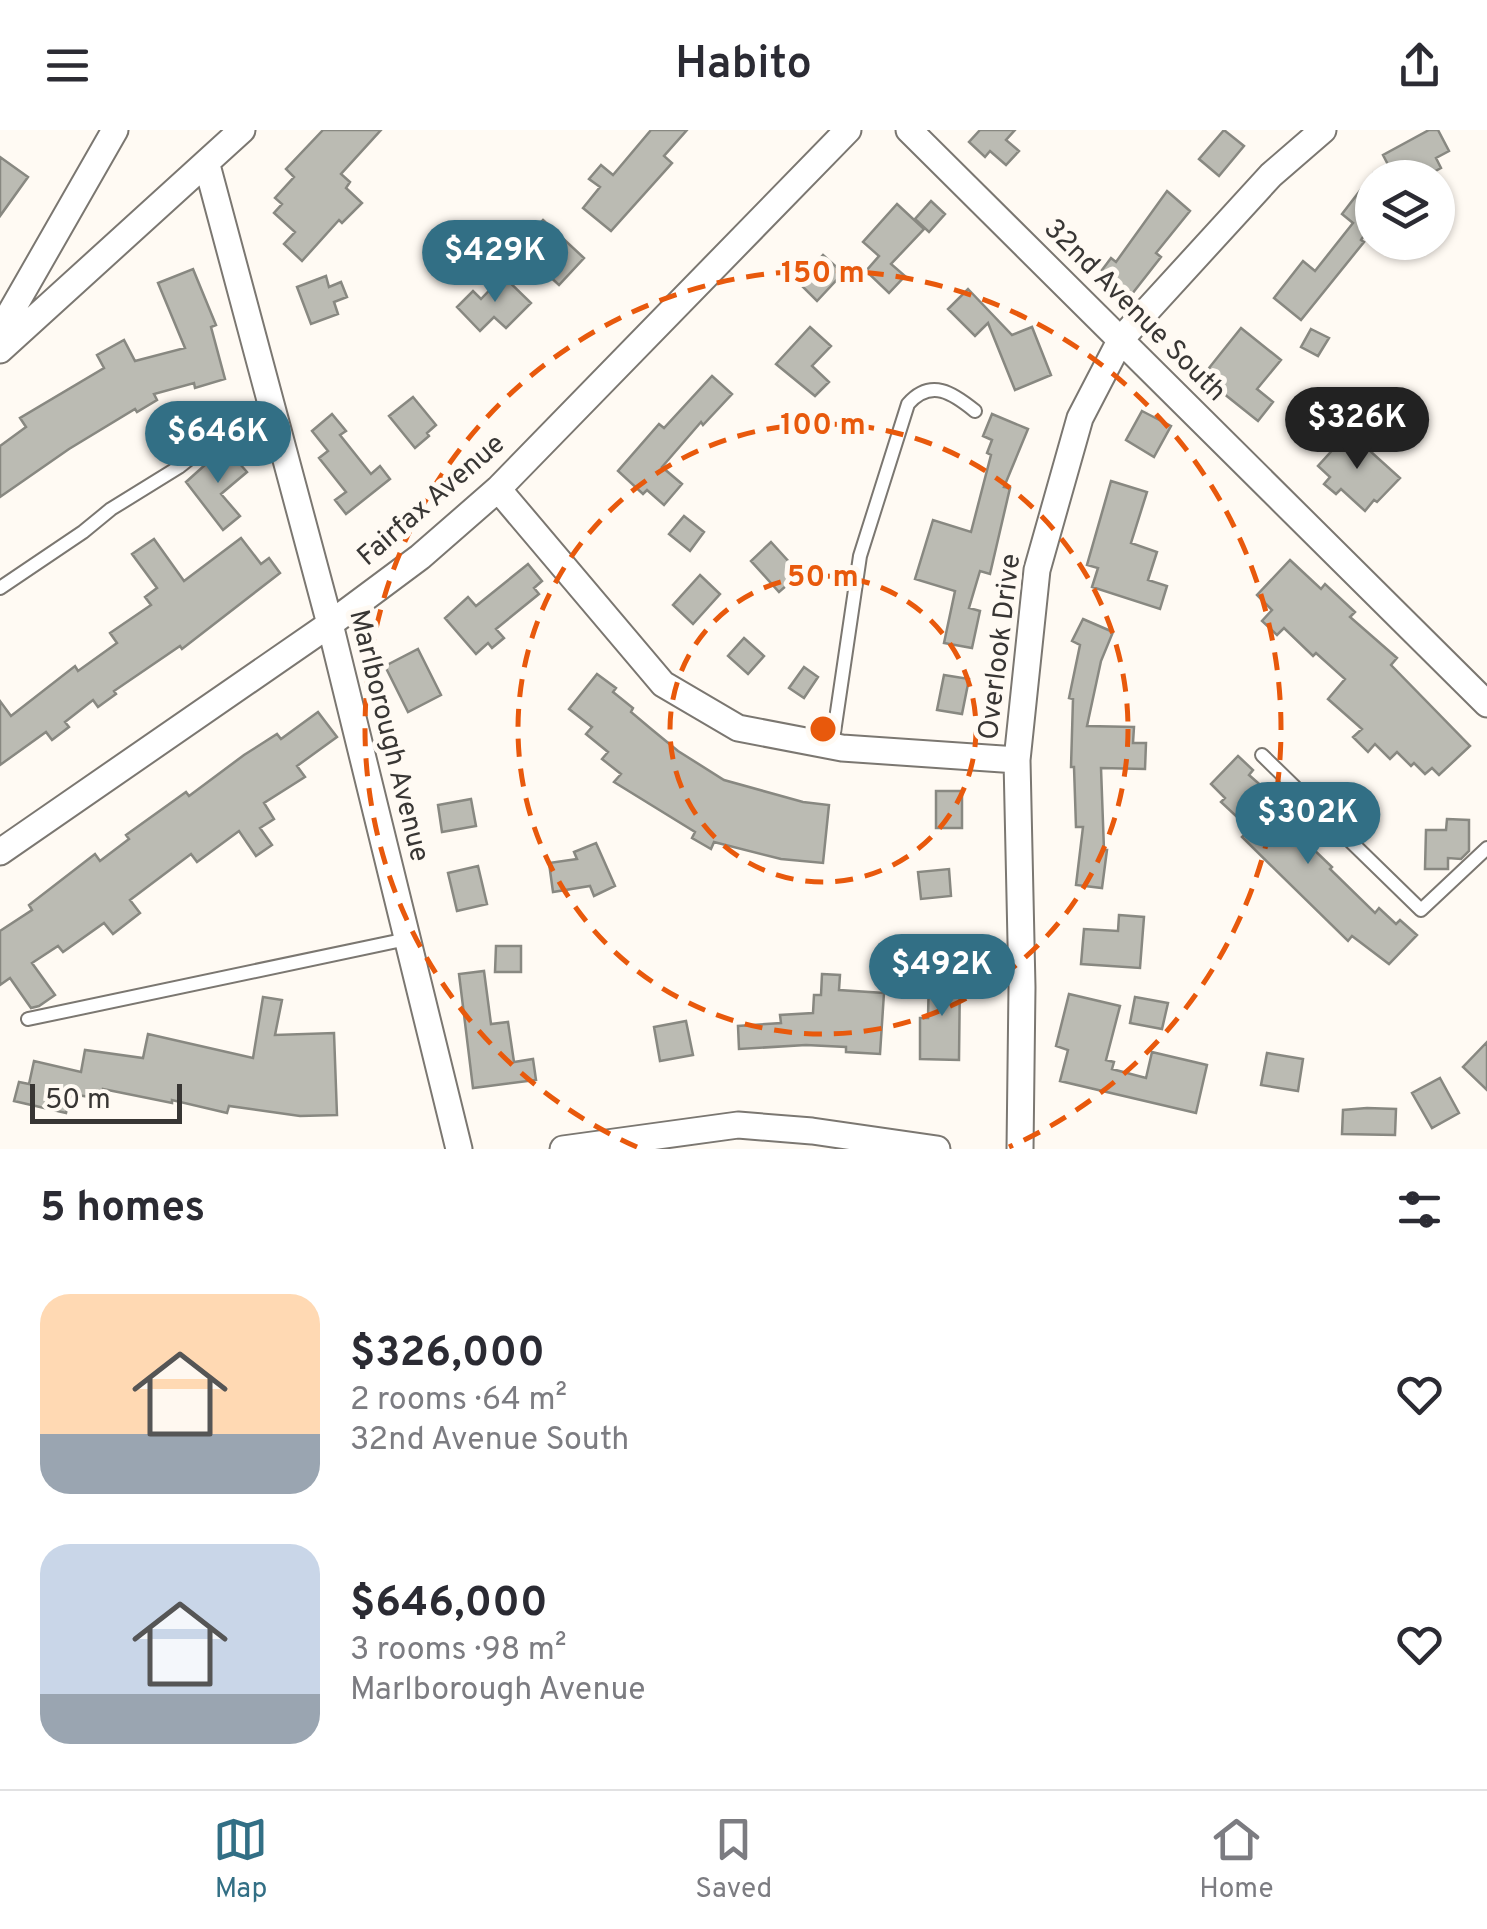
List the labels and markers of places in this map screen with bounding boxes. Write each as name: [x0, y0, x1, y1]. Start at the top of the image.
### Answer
pin: $429K: [425, 220, 565, 305]
pin: $326K: [1287, 387, 1427, 472]
pin: $646K: [148, 401, 288, 486]
centre of rings: [805, 711, 841, 747]
pin: $302K: [1238, 782, 1378, 867]
pin: $492K: [872, 934, 1012, 1019]

